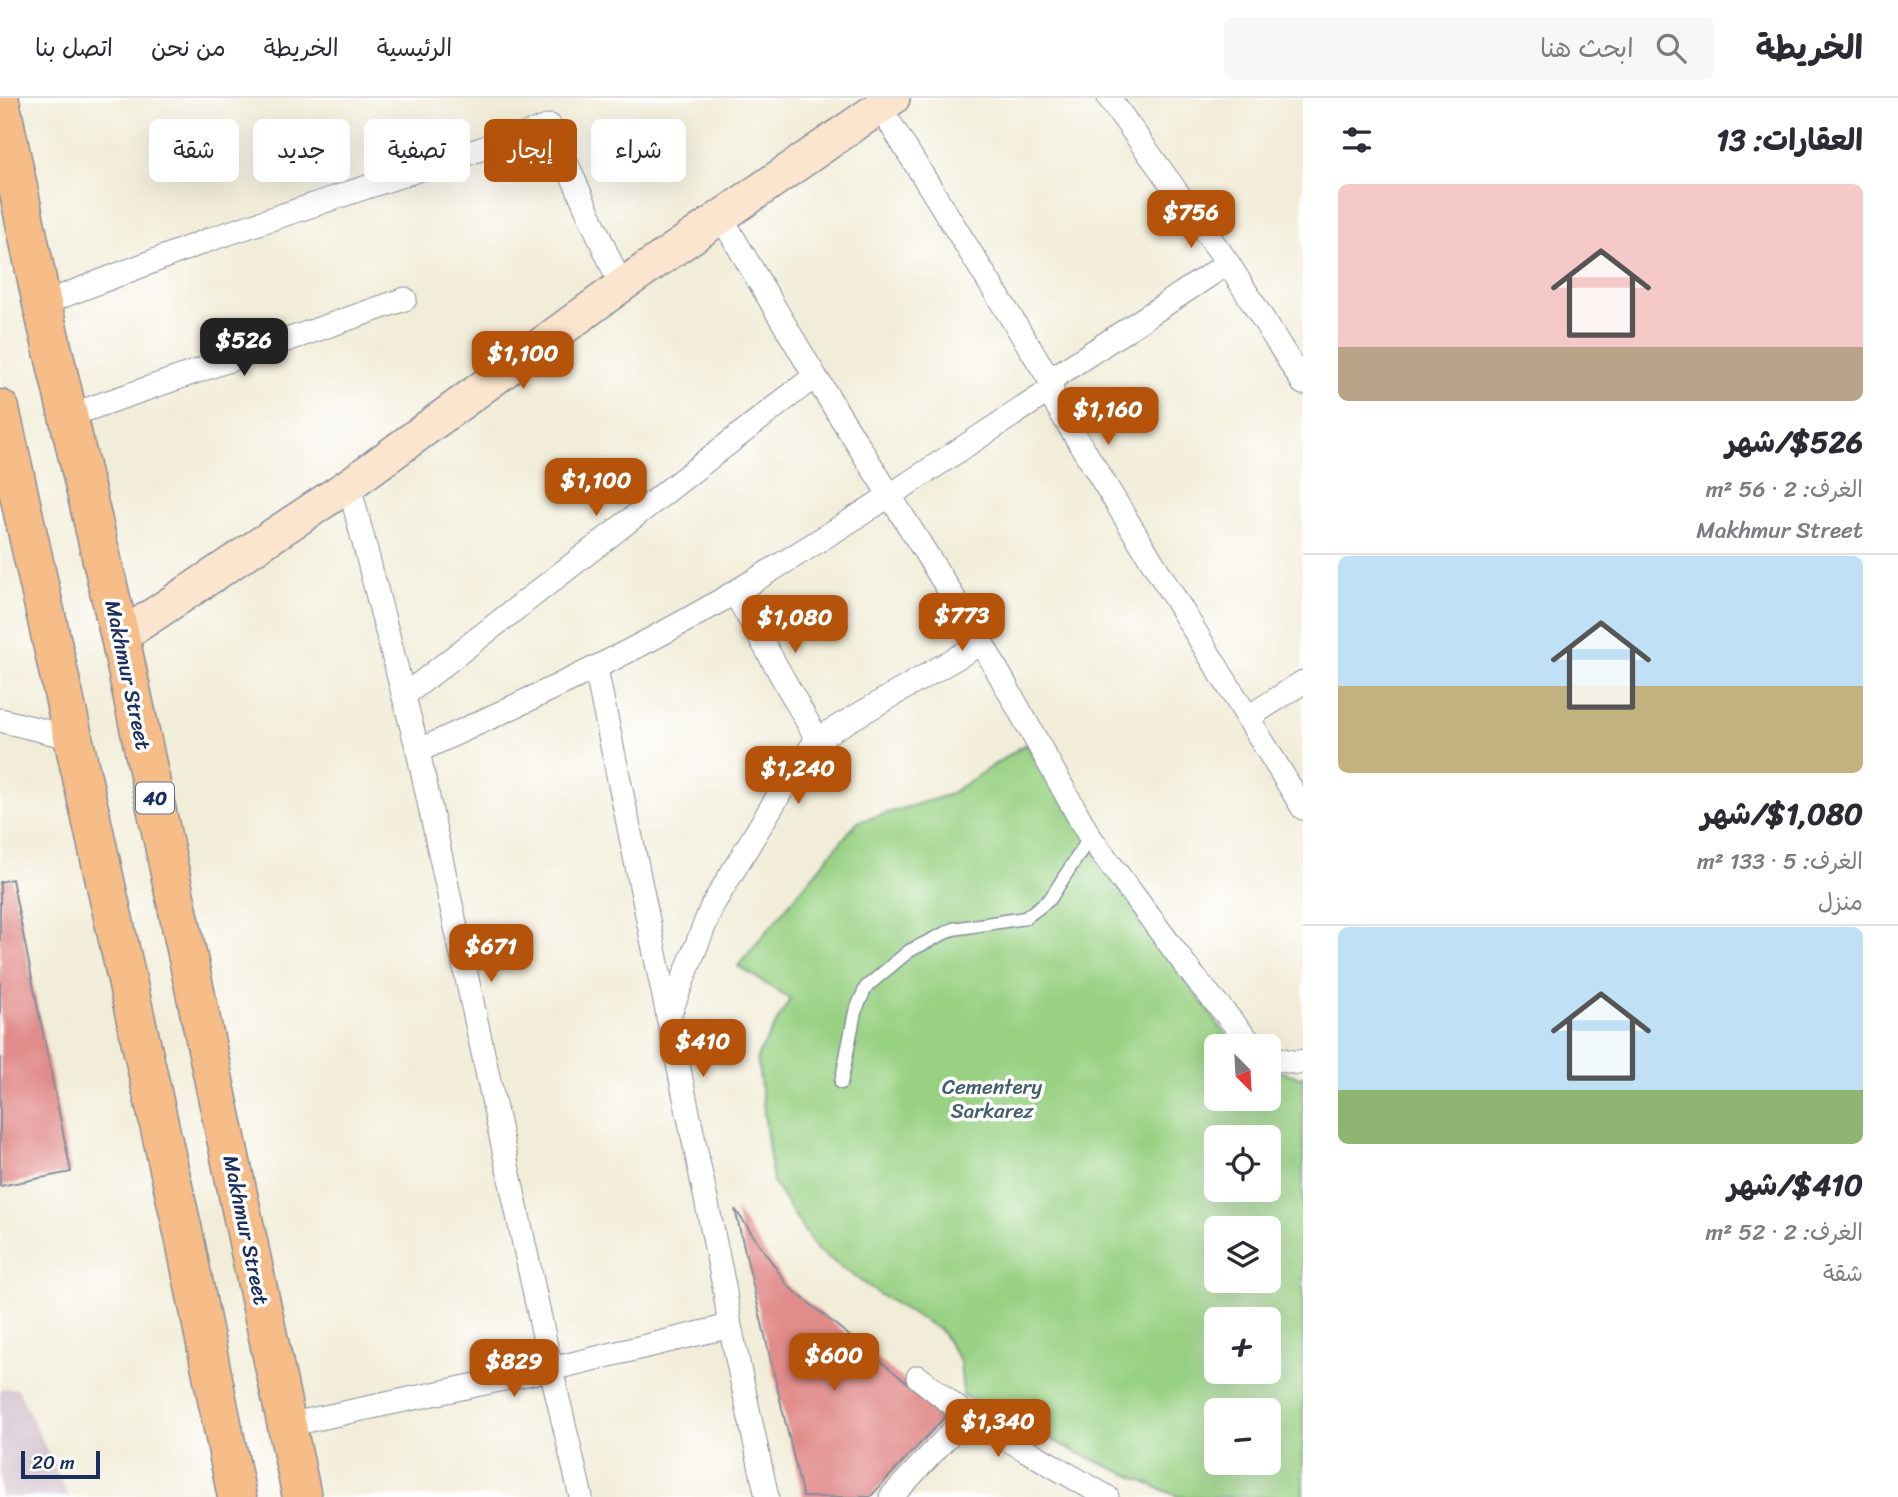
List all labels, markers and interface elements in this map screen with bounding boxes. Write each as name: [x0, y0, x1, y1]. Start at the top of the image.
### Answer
search box: [1224, 17, 1714, 80]
text: الخريطة: [1756, 19, 1863, 77]
text: ابحث هنا: [1540, 25, 1634, 71]
text: اتصل بنا: [35, 27, 113, 69]
text: من نحن: [151, 27, 226, 69]
text: الخريطة: [264, 27, 339, 69]
text: الرئيسية: [377, 27, 452, 69]
icon: search: [1652, 29, 1690, 67]
text: العقارات: 13: [1716, 113, 1863, 167]
chip: شقة: [149, 119, 239, 182]
chip: جديد: [253, 119, 350, 182]
chip: تصفية: [364, 119, 470, 182]
chip: إيجار: [484, 119, 577, 182]
chip: شراء: [591, 119, 686, 182]
icon: filters: [1338, 121, 1376, 159]
pin: $756: [1150, 190, 1232, 250]
text: $756: [1163, 192, 1219, 233]
icon: home: [1538, 230, 1664, 356]
pin: $526: [203, 318, 285, 378]
text: $526: [216, 320, 272, 361]
pin: $1,100: [466, 331, 580, 391]
text: $1,100: [488, 333, 558, 374]
pin: $1,160: [1051, 388, 1165, 447]
text: $1,160: [1074, 389, 1143, 430]
text: $526/شهر: [1725, 415, 1863, 469]
pin: $1,100: [539, 458, 653, 518]
text: $1,100: [561, 460, 631, 501]
text: الغرف: 2 · 56 m²: [1706, 469, 1863, 510]
text: Makhmur Street: [1696, 510, 1863, 551]
pin: $773: [921, 594, 1003, 653]
text: $773: [935, 595, 989, 636]
pin: $1,080: [738, 596, 852, 655]
street label: Makhmur Street: [94, 597, 162, 753]
text: $1,080: [758, 597, 832, 638]
icon: home: [1538, 602, 1664, 728]
pin: $1,240: [741, 746, 855, 806]
text: $1,240: [761, 748, 835, 789]
road number: 40: [136, 782, 174, 814]
text: $1,080/شهر: [1701, 787, 1863, 841]
text: الغرف: 5 · 133 m²: [1697, 841, 1863, 882]
text: منزل: [1818, 882, 1863, 923]
pin: $671: [450, 924, 532, 984]
text: $671: [465, 926, 517, 967]
icon: home: [1538, 973, 1664, 1099]
pin: $410: [662, 1020, 744, 1079]
text: $410: [676, 1021, 730, 1062]
north arrow: [1204, 1034, 1281, 1111]
map controls: [1204, 1034, 1281, 1475]
park label: Cementery Sarkarez: [942, 1068, 1042, 1130]
button: locate: [1204, 1125, 1281, 1202]
street label: Makhmur Street: [212, 1152, 280, 1308]
text: $410/شهر: [1727, 1158, 1863, 1212]
text: الغرف: 2 · 52 m²: [1706, 1212, 1863, 1253]
button: layers: [1204, 1216, 1281, 1293]
text: شقة: [1823, 1253, 1863, 1294]
button: +: [1204, 1307, 1281, 1384]
pin: $600: [793, 1334, 875, 1393]
text: $600: [805, 1335, 863, 1376]
pin: $829: [473, 1340, 555, 1399]
text: $829: [486, 1341, 542, 1382]
button: −: [1204, 1398, 1281, 1475]
pin: $1,340: [941, 1400, 1055, 1459]
text: $1,340: [961, 1401, 1035, 1442]
text: 20 m: [32, 1446, 75, 1479]
scale bar: [21, 1448, 100, 1480]

